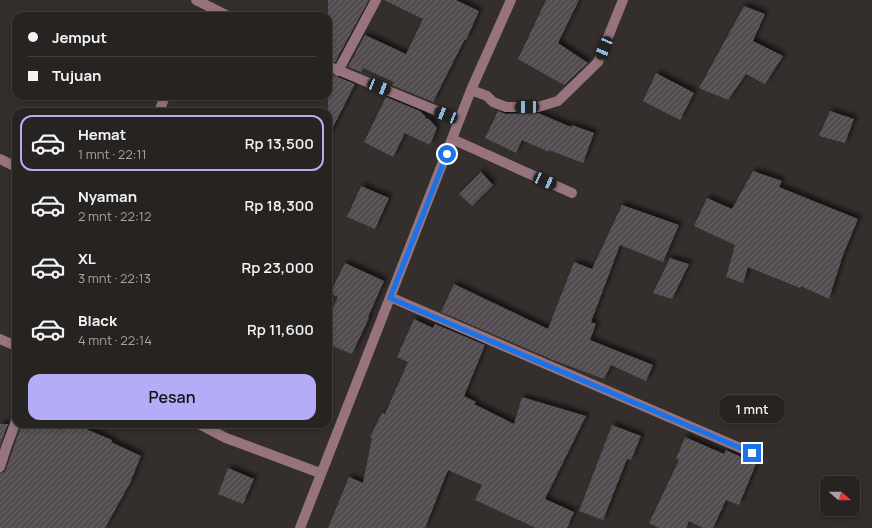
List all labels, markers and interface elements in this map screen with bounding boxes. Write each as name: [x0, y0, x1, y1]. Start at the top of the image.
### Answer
text: Jemput: [52, 27, 107, 48]
car: [594, 35, 614, 61]
text: Tujuan: [52, 65, 101, 86]
car: [366, 77, 392, 97]
car: [515, 101, 539, 113]
car: [433, 105, 459, 125]
text: Hemat: [78, 124, 126, 145]
icon: car: [30, 125, 66, 161]
text: Rp 13,500: [245, 133, 314, 154]
text: 1 mnt · 22:11: [78, 145, 147, 163]
route start: [438, 145, 456, 163]
car: [532, 171, 558, 191]
text: Nyaman: [78, 186, 137, 207]
icon: car: [30, 187, 66, 223]
text: Rp 18,300: [245, 195, 314, 216]
text: 2 mnt · 22:12: [78, 207, 151, 225]
text: XL: [78, 248, 96, 269]
icon: car: [30, 249, 66, 285]
text: Rp 23,000: [241, 257, 314, 278]
text: 3 mnt · 22:13: [78, 269, 151, 287]
text: Black: [78, 310, 117, 331]
icon: car: [30, 311, 66, 347]
text: Rp 11,600: [247, 319, 314, 340]
text: 4 mnt · 22:14: [78, 331, 152, 349]
button: Pesan: [28, 374, 316, 420]
callout: 1 mnt: [719, 395, 785, 423]
text: 1 mnt: [735, 400, 769, 418]
route end: [743, 444, 761, 462]
north arrow: [820, 476, 860, 516]
map controls: [820, 476, 860, 516]

